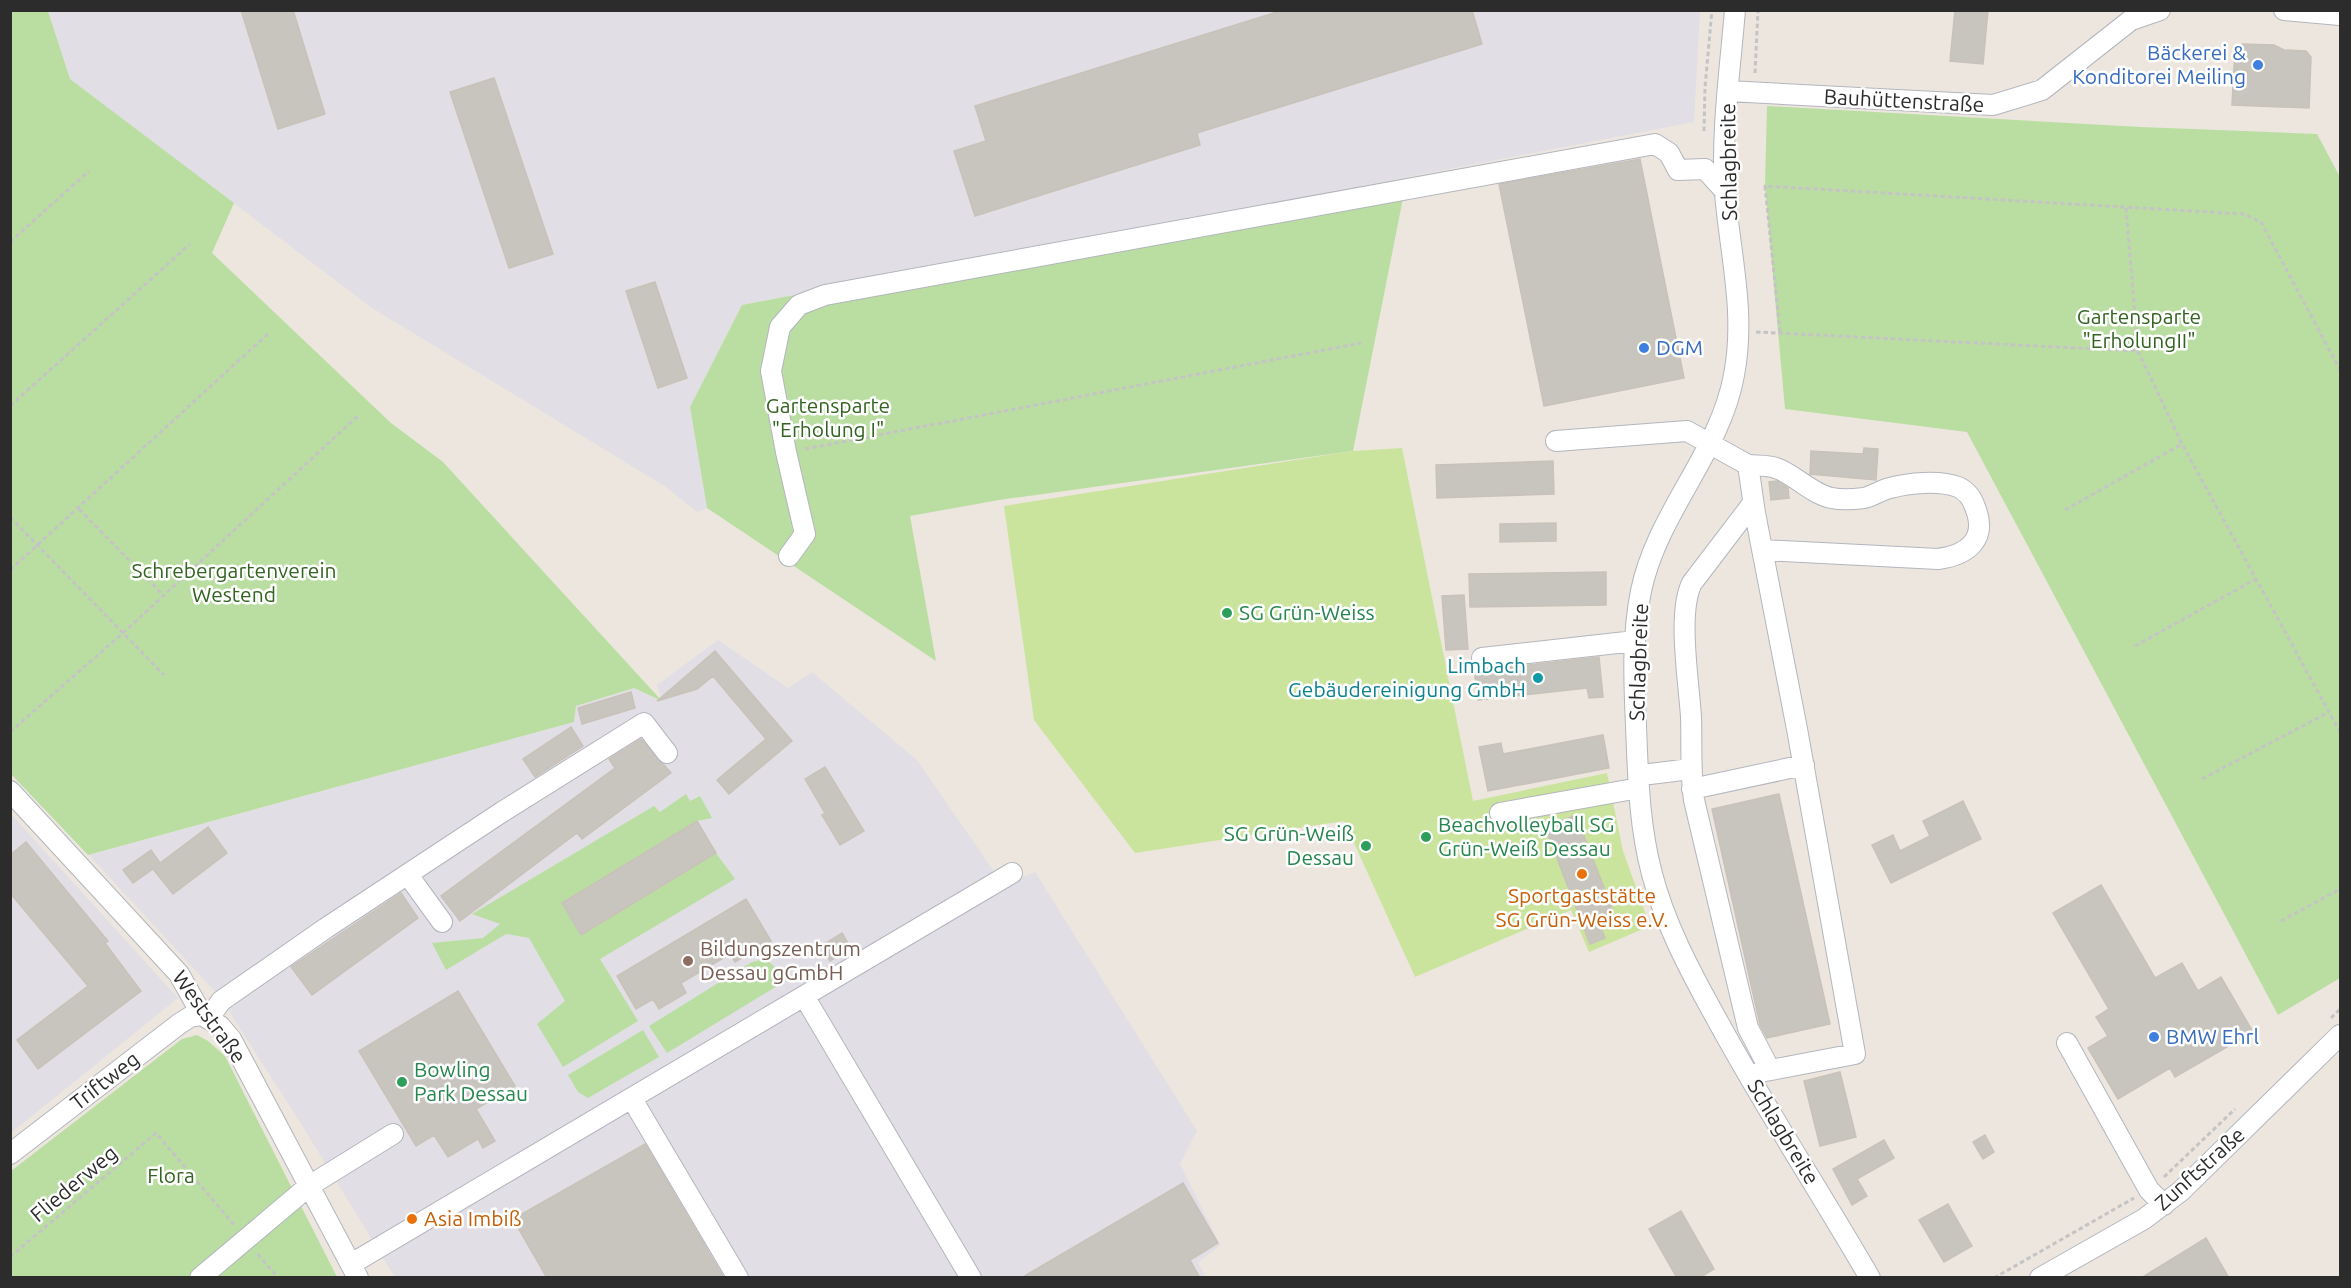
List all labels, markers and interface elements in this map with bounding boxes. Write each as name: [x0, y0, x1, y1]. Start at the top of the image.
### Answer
place label: Bäckerei & Konditorei Meiling: [2072, 40, 2246, 88]
marker: Bäckerei & Konditorei Meiling: [2251, 58, 2265, 72]
street label: Bauhüttenstraße: [1823, 84, 1985, 116]
street label: Schlagbreite: [1715, 103, 1741, 221]
park label: Gartensparte "ErholungII": [2077, 304, 2201, 352]
place label: DGM: [1656, 335, 1703, 359]
marker: DGM: [1637, 341, 1651, 355]
park label: Gartensparte "Erholung I": [766, 393, 890, 441]
park label: Schrebergartenverein Westend: [131, 558, 337, 606]
place label: SG Grün-Weiss: [1239, 600, 1375, 624]
street label: Schlagbreite: [1624, 603, 1652, 721]
marker: SG Grün-Weiss: [1220, 606, 1234, 620]
place label: Limbach Gebäudereinigung GmbH: [1288, 653, 1526, 701]
marker: Limbach Gebäudereinigung GmbH: [1531, 671, 1545, 685]
place label: Beachvolleyball SG Grün-Weiß Dessau: [1438, 812, 1614, 860]
place label: SG Grün-Weiß Dessau: [1224, 821, 1354, 869]
marker: Beachvolleyball SG Grün-Weiß Dessau: [1419, 830, 1433, 844]
marker: SG Grün-Weiß Dessau: [1359, 839, 1373, 853]
marker: Sportgaststätte SG Grün-Weiss e.V.: [1575, 867, 1589, 881]
place label: Sportgaststätte SG Grün-Weiss e.V.: [1496, 883, 1669, 931]
place label: Bildungszentrum Dessau gGmbH: [700, 936, 861, 984]
marker: Bildungszentrum Dessau gGmbH: [681, 954, 695, 968]
street label: Weststraße: [168, 965, 251, 1067]
place label: BMW Ehrl: [2166, 1024, 2259, 1048]
marker: BMW Ehrl: [2147, 1030, 2161, 1044]
street label: Triftweg: [65, 1046, 143, 1114]
place label: Bowling Park Dessau: [414, 1057, 528, 1105]
marker: Bowling Park Dessau: [395, 1075, 409, 1089]
street label: Schlagbreite: [1743, 1075, 1825, 1188]
street label: Zunftstraße: [2150, 1122, 2249, 1215]
street label: Fliederweg: [25, 1140, 121, 1226]
park label: Flora: [147, 1163, 195, 1187]
place label: Asia Imbiß: [424, 1206, 521, 1230]
marker: Asia Imbiß: [405, 1212, 419, 1226]

